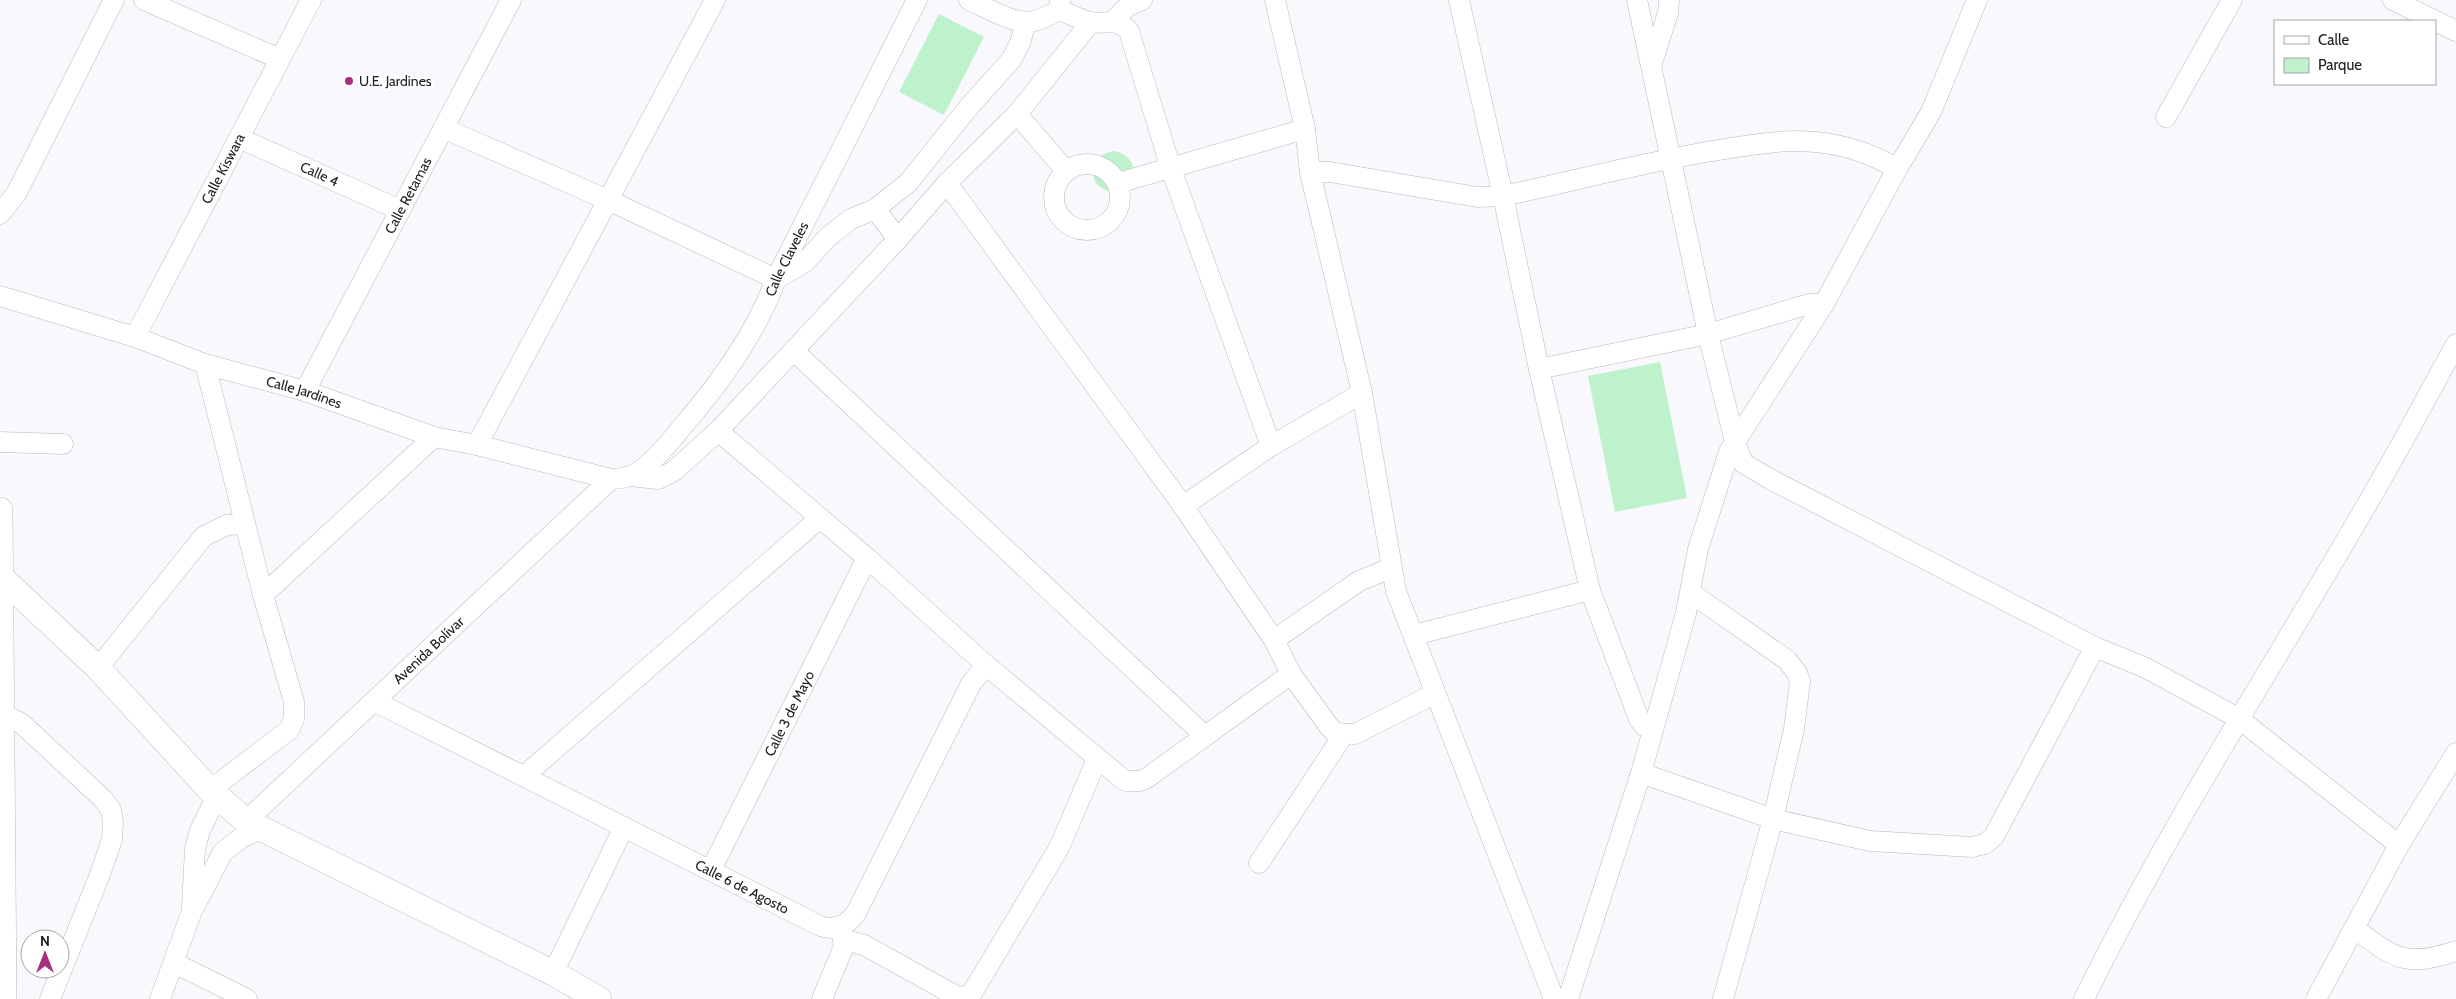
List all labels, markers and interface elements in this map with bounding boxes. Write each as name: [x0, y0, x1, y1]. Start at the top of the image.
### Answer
legend: [2274, 20, 2436, 85]
text: Calle: [2318, 31, 2349, 49]
text: Parque: [2318, 56, 2362, 74]
place label: U.E. Jardines: [359, 72, 432, 90]
marker: U.E. Jardines: [343, 75, 355, 87]
street label: Calle Kiswara: [197, 130, 249, 207]
street label: Calle Retamas: [381, 154, 436, 237]
street label: Calle 4: [297, 157, 341, 190]
street label: Calle Claveles: [761, 219, 812, 299]
street label: Calle Jardines: [264, 372, 344, 412]
street label: Avenida Bolívar: [389, 612, 468, 688]
street label: Calle 3 de Mayo: [760, 667, 818, 759]
street label: Calle 6 de Agosto: [692, 855, 792, 918]
north arrow: [20, 929, 70, 979]
text: N: [40, 932, 50, 950]

